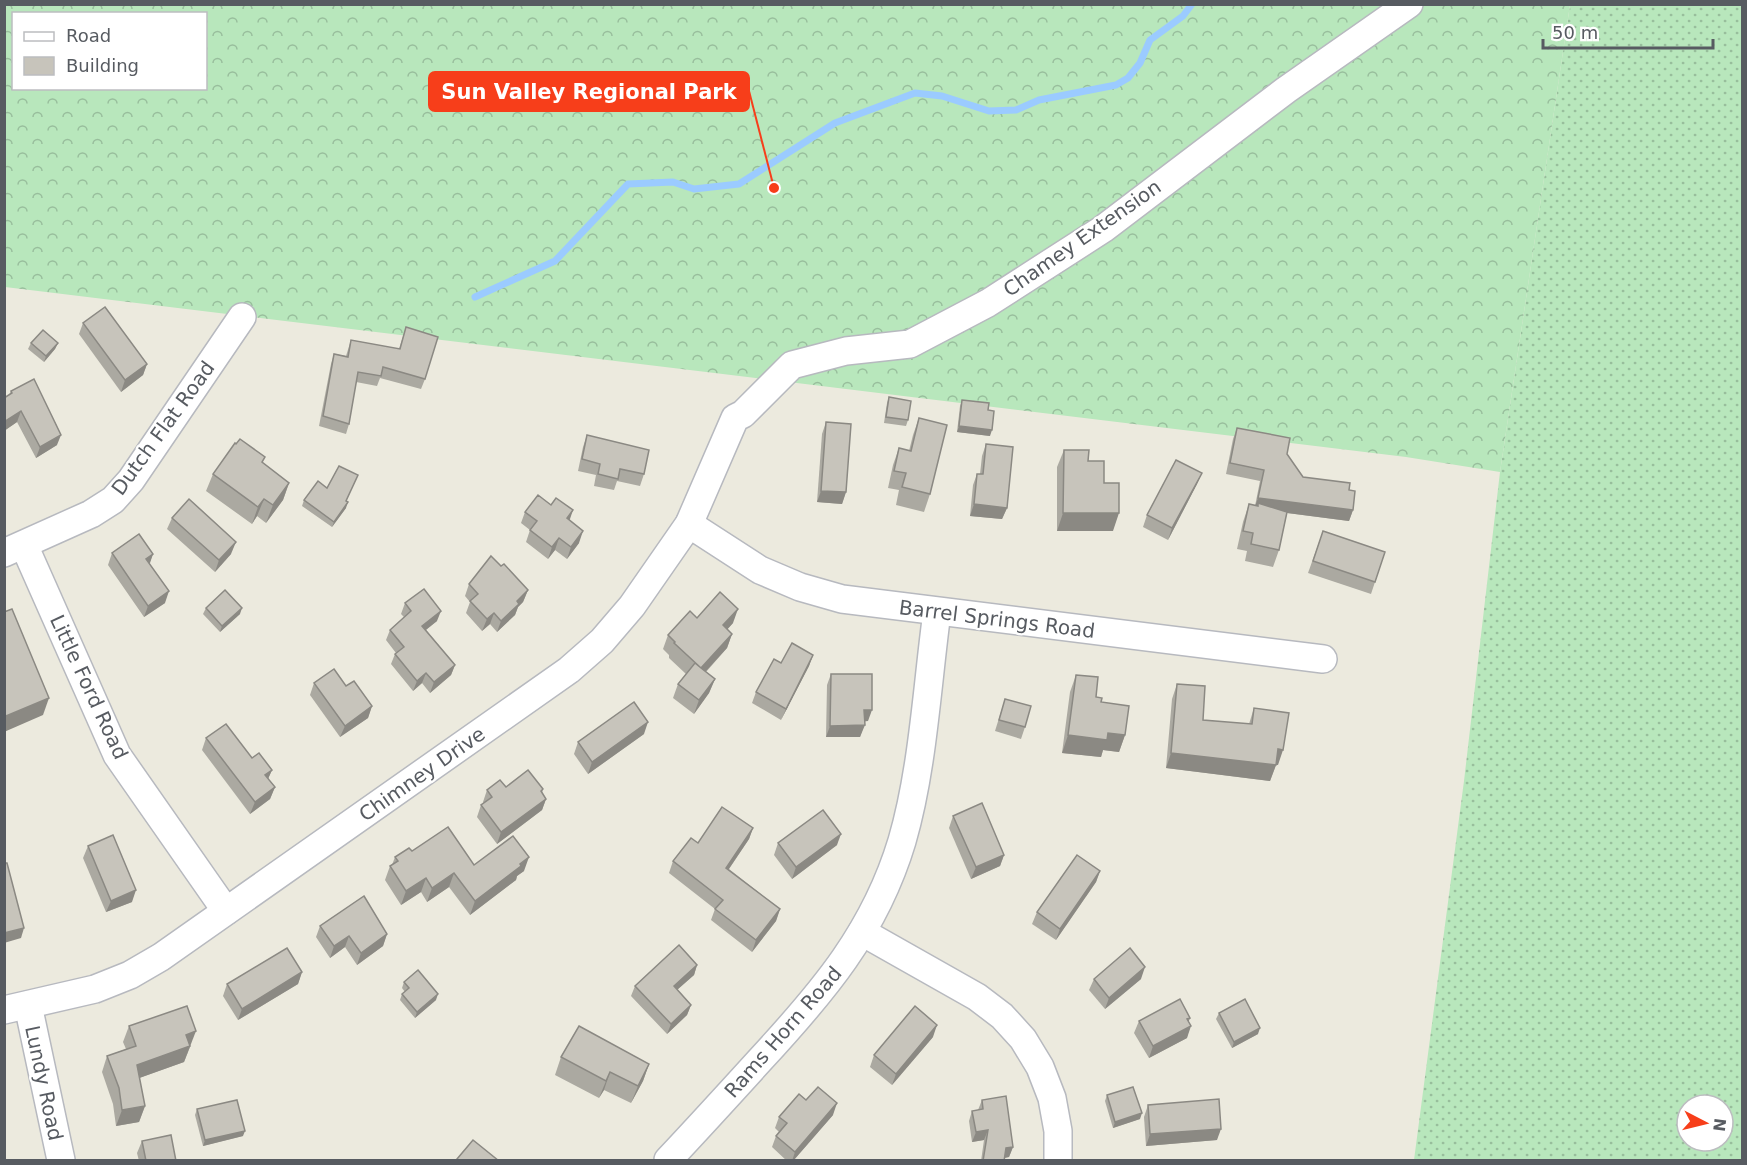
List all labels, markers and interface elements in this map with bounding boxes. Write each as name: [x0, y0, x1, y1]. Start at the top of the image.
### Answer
legend: [12, 12, 207, 90]
scale bar: [1543, 12, 1712, 50]
text: 50 m: [1552, 22, 1598, 43]
text: Road: [66, 25, 111, 46]
text: Building: [66, 55, 139, 76]
callout: Sun Valley Regional Park: [429, 72, 749, 111]
text: Sun Valley Regional Park: [441, 80, 738, 104]
street label: Chamey Extension: [999, 175, 1165, 301]
street label: Dutch Flat Road: [106, 356, 220, 500]
street label: Barrel Springs Road: [898, 595, 1096, 643]
street label: Little Ford Road: [45, 611, 133, 763]
street label: Chimney Drive: [354, 722, 490, 826]
street label: Rams Horn Road: [719, 961, 847, 1103]
street label: Lundy Road: [20, 1023, 68, 1143]
north arrow: [1675, 1093, 1735, 1153]
text: N: [1709, 1117, 1730, 1133]

